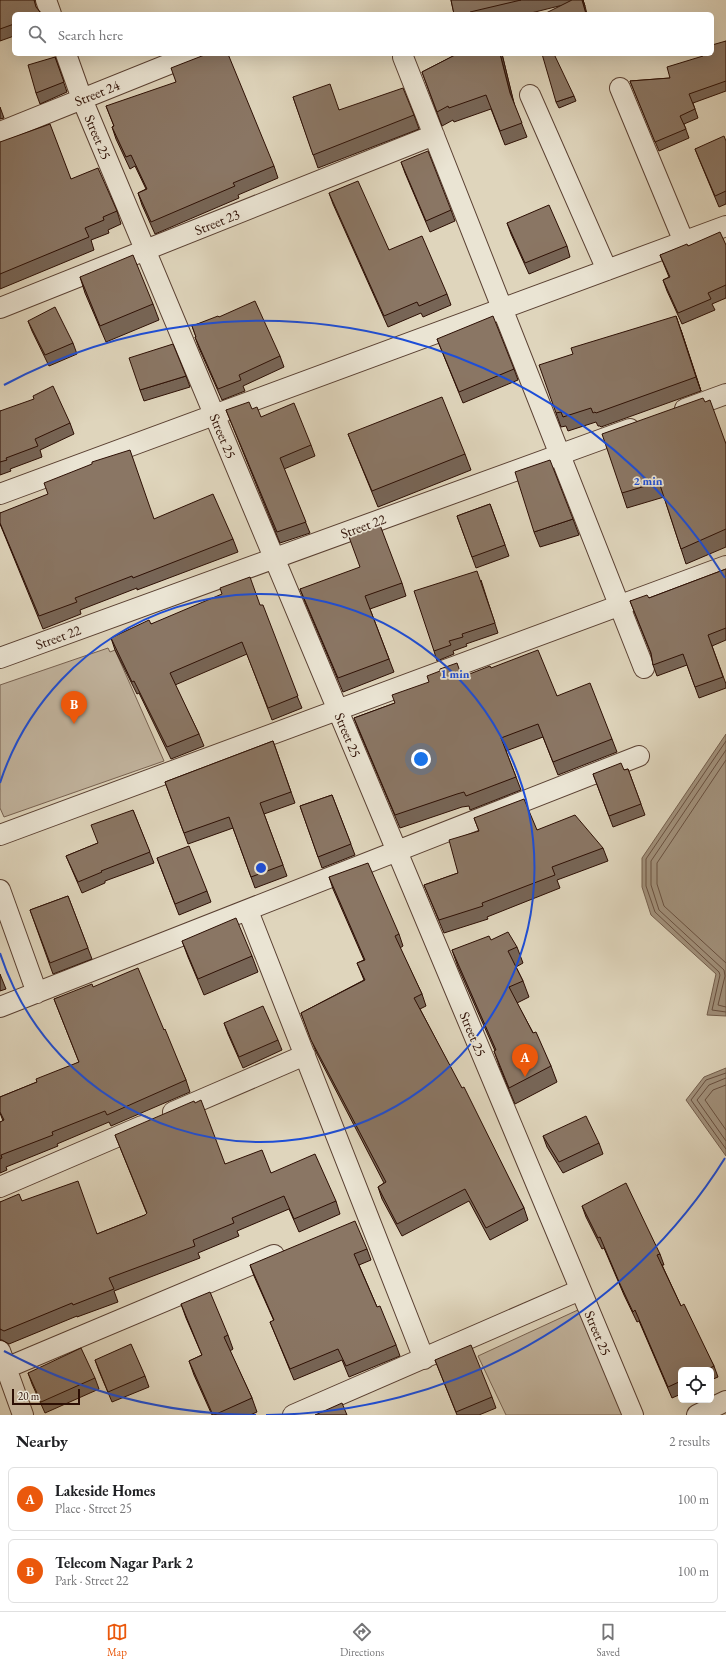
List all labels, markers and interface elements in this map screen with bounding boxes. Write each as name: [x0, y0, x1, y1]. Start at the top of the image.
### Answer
search box: [12, 12, 714, 56]
icon: search: [26, 23, 48, 45]
text: Search here: [58, 25, 123, 44]
street label: Street 24: [72, 76, 122, 110]
street label: Street 25: [81, 112, 115, 162]
street label: Street 23: [192, 205, 242, 239]
street label: Street 25: [206, 411, 240, 461]
text: 2 min: [633, 473, 663, 489]
street label: Street 22: [338, 509, 388, 542]
street label: Street 22: [33, 620, 83, 653]
text: 1 min: [440, 666, 470, 682]
pin: B: [61, 691, 87, 724]
street label: Street 25: [331, 710, 365, 760]
your location: [411, 749, 431, 769]
centre of rings: [254, 861, 268, 875]
street label: Street 25: [456, 1009, 490, 1059]
pin: A: [512, 1044, 538, 1077]
street label: Street 25: [581, 1308, 615, 1358]
map controls: [678, 1367, 714, 1403]
button: locate: [678, 1367, 714, 1403]
scale bar: [12, 1387, 80, 1406]
text: 20 m: [18, 1389, 39, 1403]
text: Nearby: [16, 1430, 68, 1452]
text: 2 results: [669, 1433, 710, 1450]
text: Lakeside Homes: [55, 1481, 156, 1500]
text: A: [25, 1491, 35, 1508]
text: 100 m: [678, 1491, 709, 1508]
text: Place · Street 25: [55, 1500, 132, 1517]
text: Telecom Nagar Park 2: [55, 1553, 193, 1572]
text: B: [26, 1563, 34, 1580]
text: 100 m: [678, 1563, 709, 1580]
text: Park · Street 22: [55, 1572, 129, 1589]
tab: Map: [106, 1621, 128, 1659]
tab: Directions: [340, 1621, 384, 1659]
tab: Saved: [596, 1621, 620, 1659]

